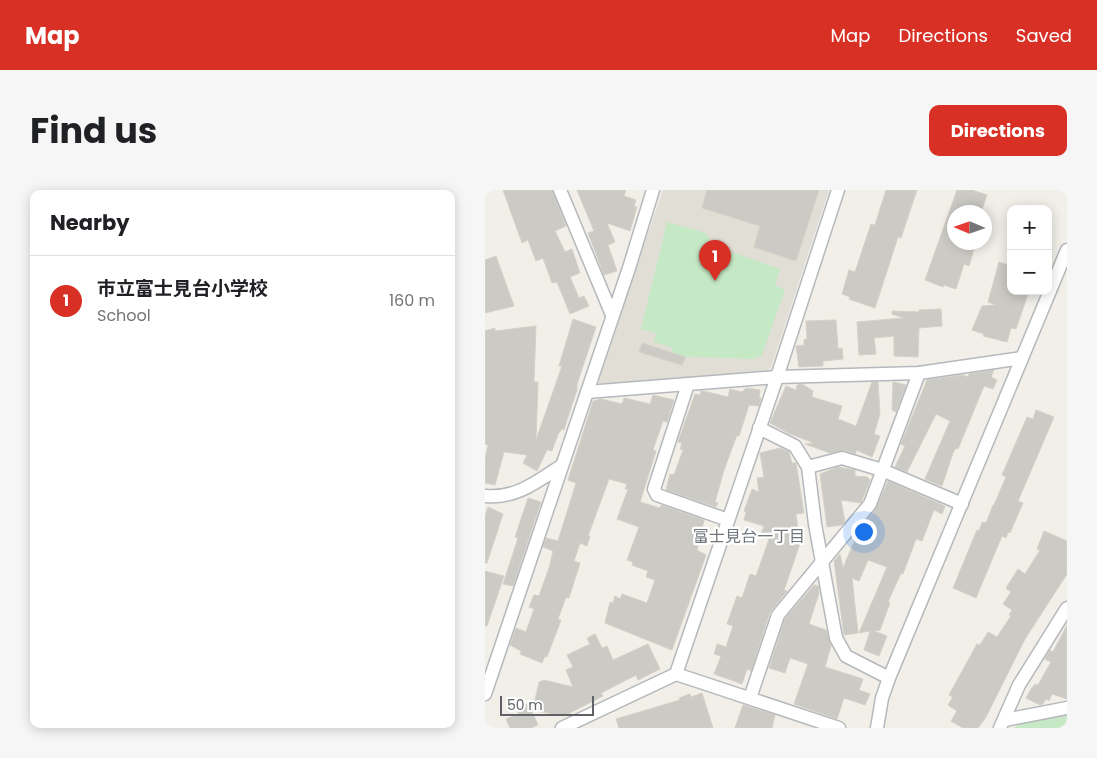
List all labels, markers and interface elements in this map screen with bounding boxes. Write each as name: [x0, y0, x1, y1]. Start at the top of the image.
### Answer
text: Map: [25, 19, 80, 52]
text: Map: [831, 23, 870, 48]
text: Directions: [898, 23, 988, 48]
text: Saved: [1016, 23, 1072, 48]
button: Directions: [929, 105, 1067, 156]
text: Find us: [30, 106, 157, 155]
north arrow: [947, 205, 992, 250]
map controls: [1007, 205, 1052, 295]
button: +: [1007, 205, 1052, 250]
text: Nearby: [50, 208, 130, 237]
pin: 1: [699, 240, 731, 281]
button: −: [1007, 250, 1052, 295]
text: 市立富士見台小学校: [97, 275, 268, 302]
text: 1: [63, 289, 69, 312]
text: 160 m: [389, 289, 435, 312]
text: School: [97, 304, 151, 327]
your location: [851, 519, 877, 545]
district label: 富士見台一丁目: [693, 525, 805, 548]
scale bar: [500, 693, 594, 716]
text: 50 m: [507, 695, 543, 715]

